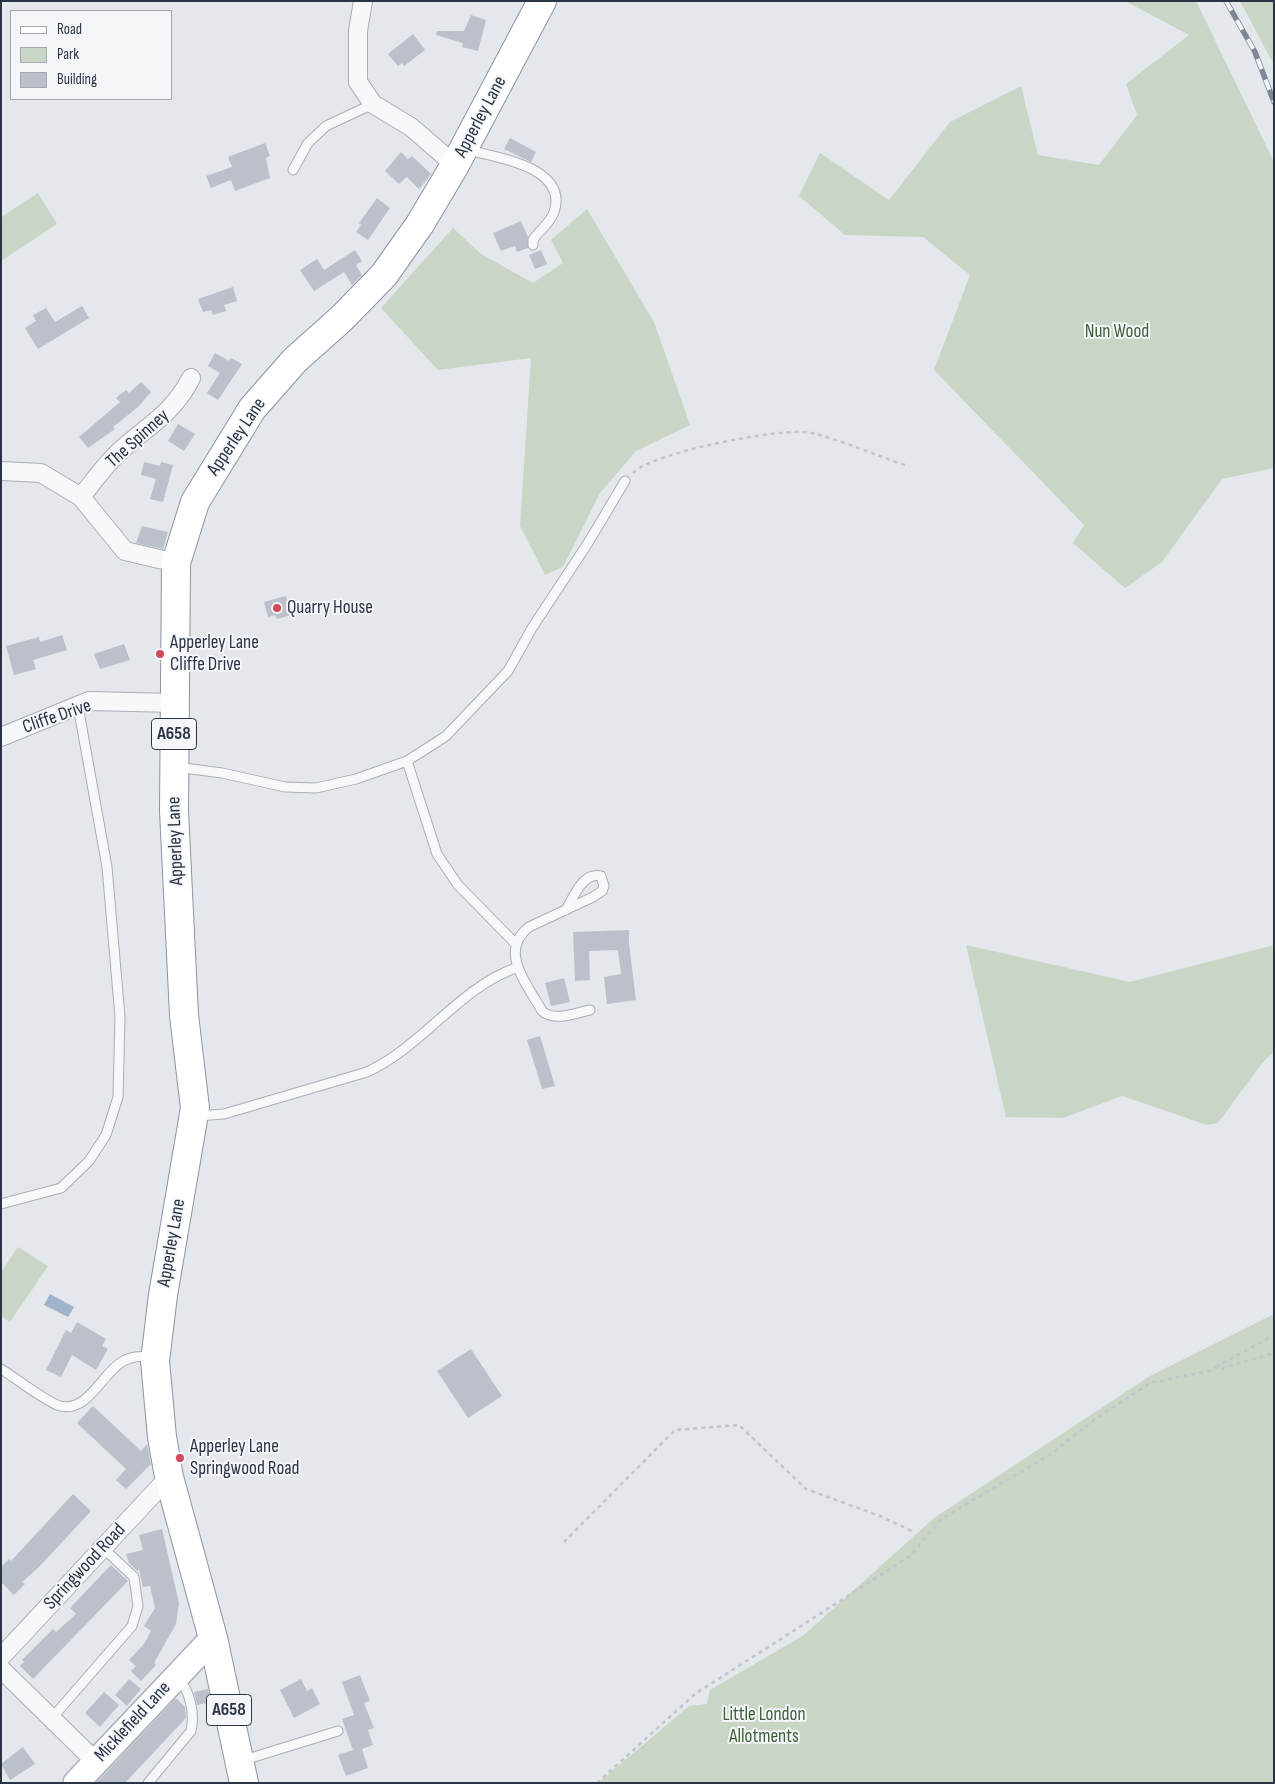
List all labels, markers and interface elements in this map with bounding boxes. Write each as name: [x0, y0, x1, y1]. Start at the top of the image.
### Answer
legend: [10, 10, 172, 100]
text: Road: [57, 20, 82, 39]
text: Park: [57, 45, 79, 64]
text: Building: [57, 70, 97, 89]
street label: Apperley Lane: [450, 72, 512, 162]
park label: Nun Wood: [1085, 321, 1149, 343]
street label: Apperley Lane: [203, 394, 271, 480]
street label: The Spinney: [102, 405, 174, 473]
place label: Quarry House: [287, 597, 373, 619]
marker: Quarry House: [271, 602, 283, 614]
place label: Apperley Lane Cliffe Drive: [170, 632, 259, 676]
marker: Apperley Lane Cliffe Drive: [154, 648, 166, 660]
street label: Cliffe Drive: [20, 695, 94, 739]
road number: A658: [152, 719, 196, 750]
street label: Apperley Lane: [163, 796, 189, 886]
street label: Apperley Lane: [153, 1197, 191, 1289]
place label: Apperley Lane Springwood Road: [190, 1436, 299, 1480]
marker: Apperley Lane Springwood Road: [174, 1452, 186, 1464]
street label: Springwood Road: [39, 1519, 131, 1615]
street label: Micklefield Lane: [90, 1677, 176, 1767]
road number: A658: [206, 1694, 252, 1726]
park label: Little London Allotments: [722, 1704, 806, 1748]

